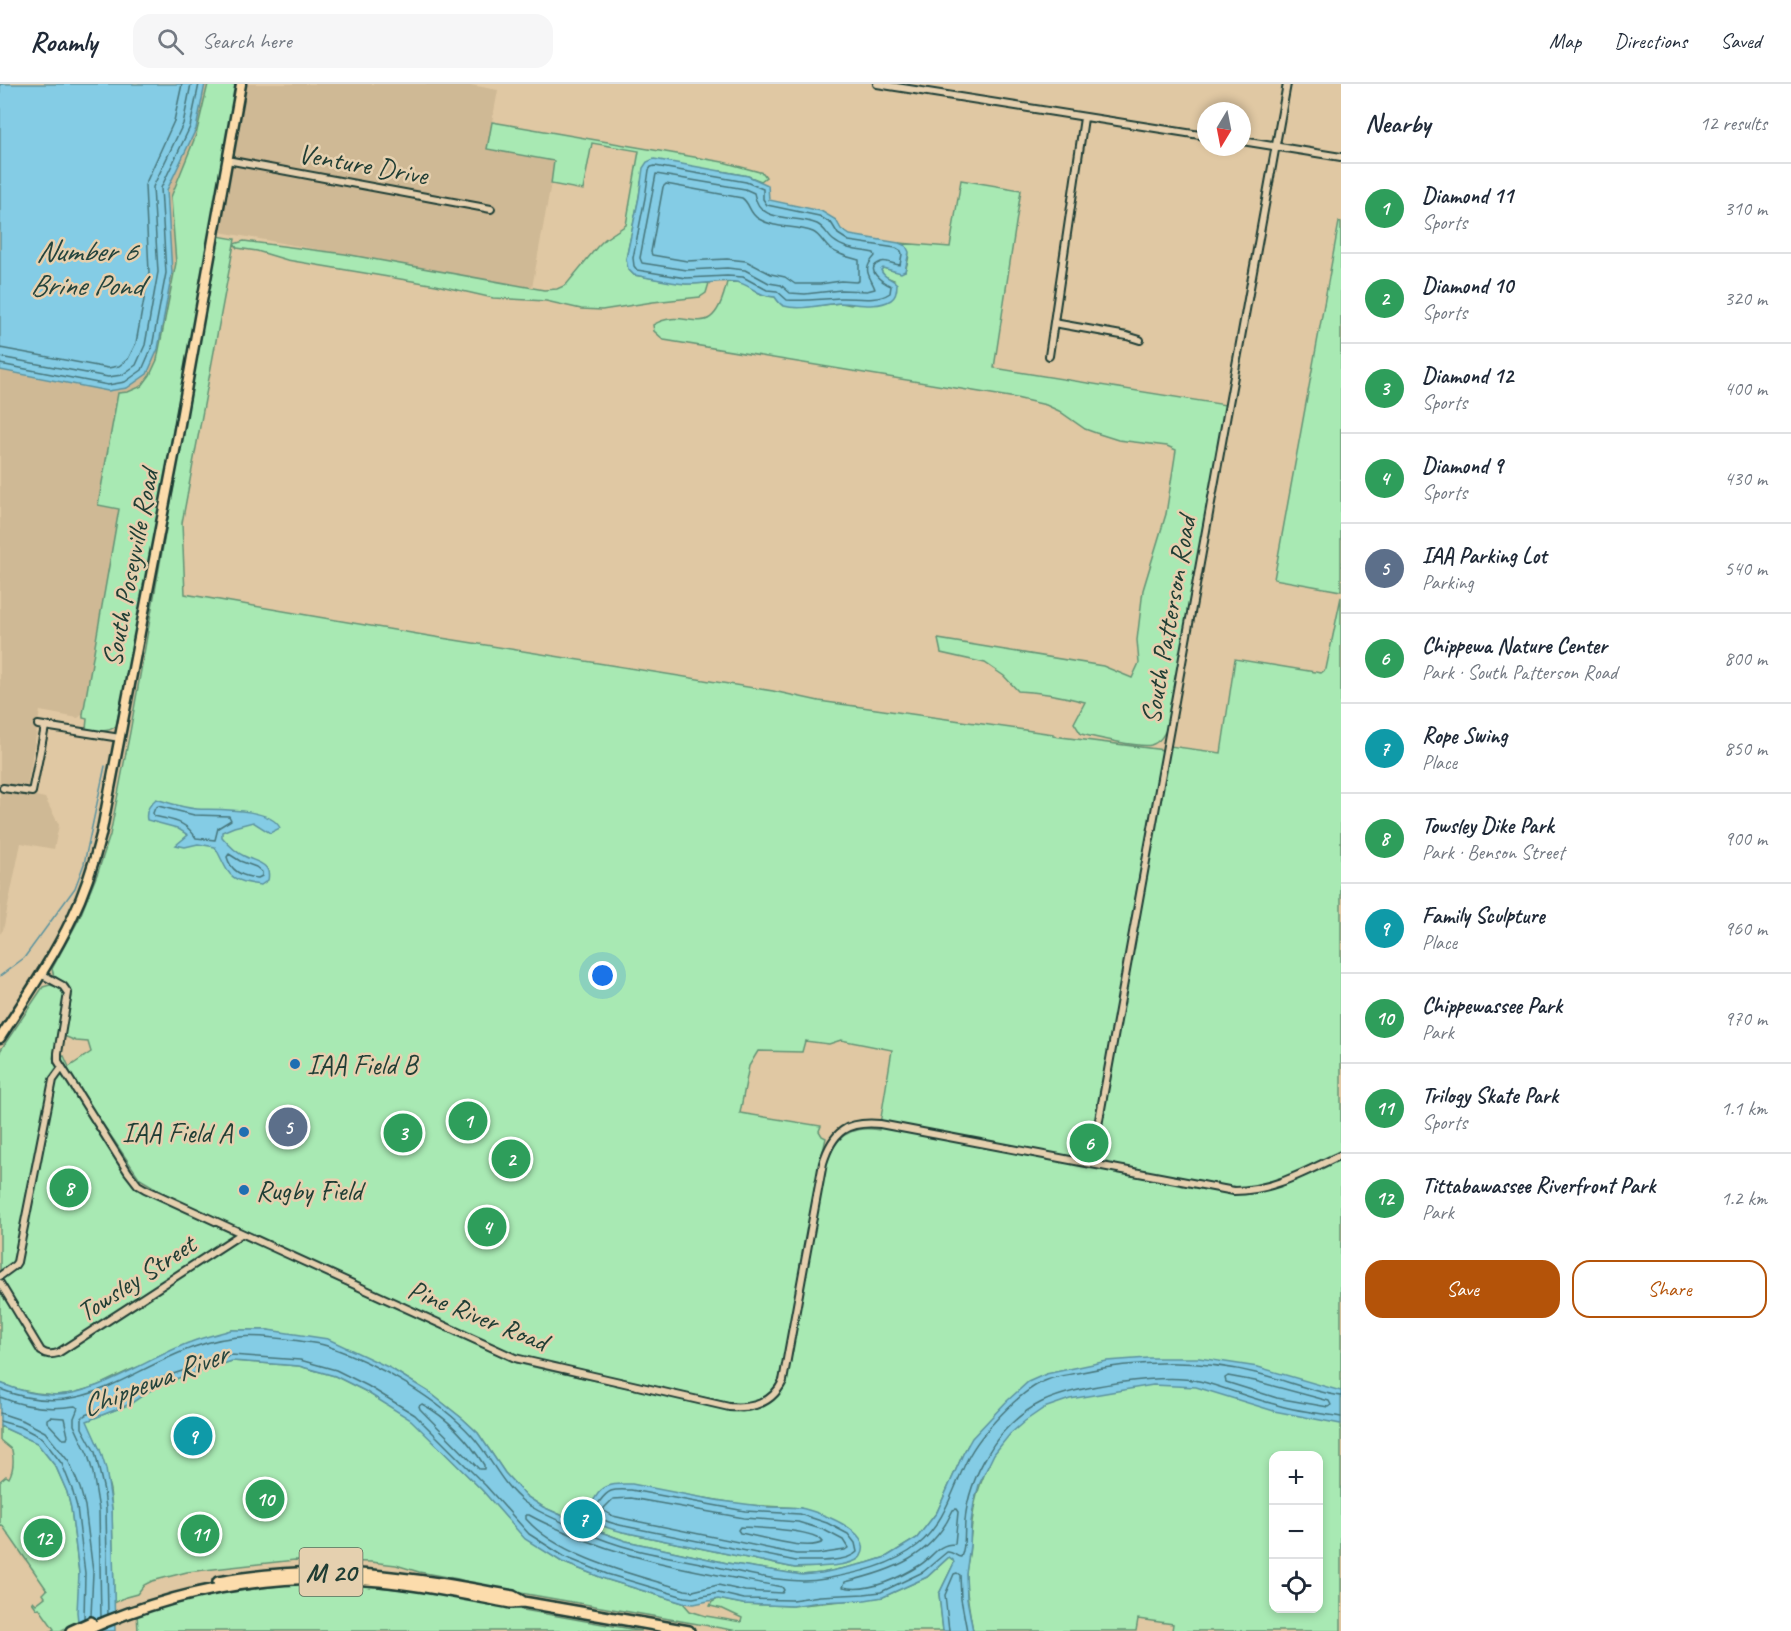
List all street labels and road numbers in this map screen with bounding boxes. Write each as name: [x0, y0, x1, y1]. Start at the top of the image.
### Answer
street label: Venture Drive: [296, 135, 432, 193]
street label: South Poseyville Road: [94, 463, 167, 669]
street label: South Patterson Road: [1133, 510, 1204, 726]
street label: Towsley Street: [70, 1225, 204, 1329]
street label: Pine River Road: [403, 1271, 557, 1360]
road number: M 20: [300, 1548, 362, 1596]

